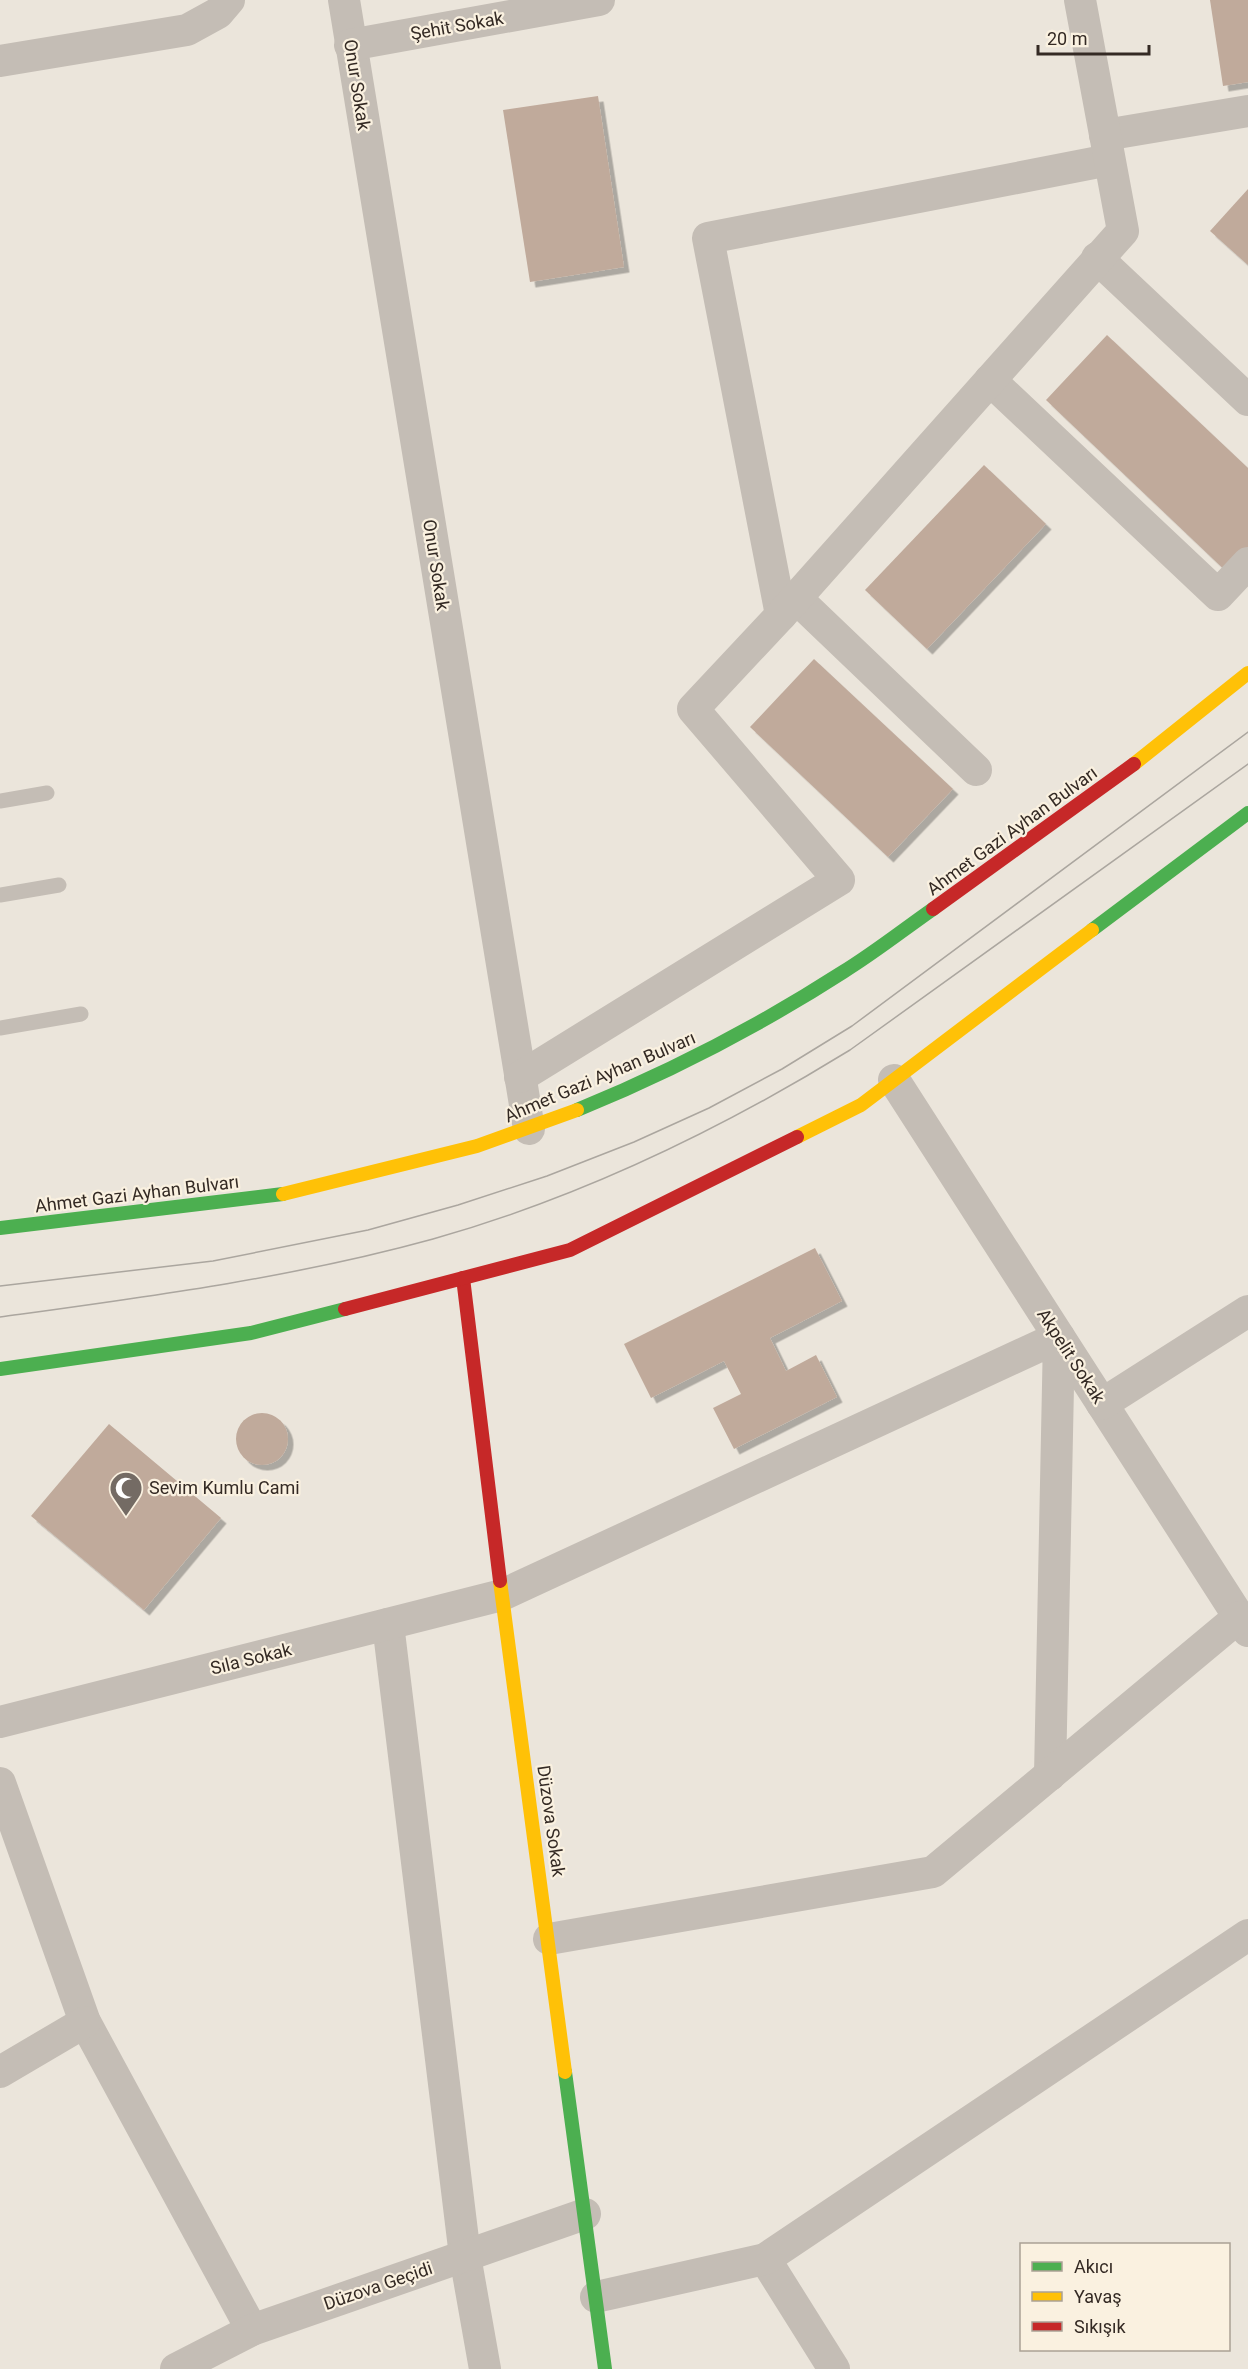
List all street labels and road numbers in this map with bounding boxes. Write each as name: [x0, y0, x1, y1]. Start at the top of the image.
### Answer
street label: Şehit Sokak: [409, 7, 506, 44]
street label: Onur Sokak: [340, 38, 375, 133]
street label: Onur Sokak: [419, 518, 454, 613]
street label: Ahmet Gazi Ayhan Bulvarı: [922, 762, 1101, 899]
street label: Ahmet Gazi Ayhan Bulvarı: [501, 1027, 699, 1126]
street label: Ahmet Gazi Ayhan Bulvarı: [34, 1171, 240, 1216]
street label: Akpelit Sokak: [1033, 1304, 1110, 1408]
street label: Sıla Sokak: [208, 1638, 294, 1679]
street label: Düzova Sokak: [533, 1764, 570, 1879]
street label: Düzova Geçidi: [321, 2257, 435, 2314]

